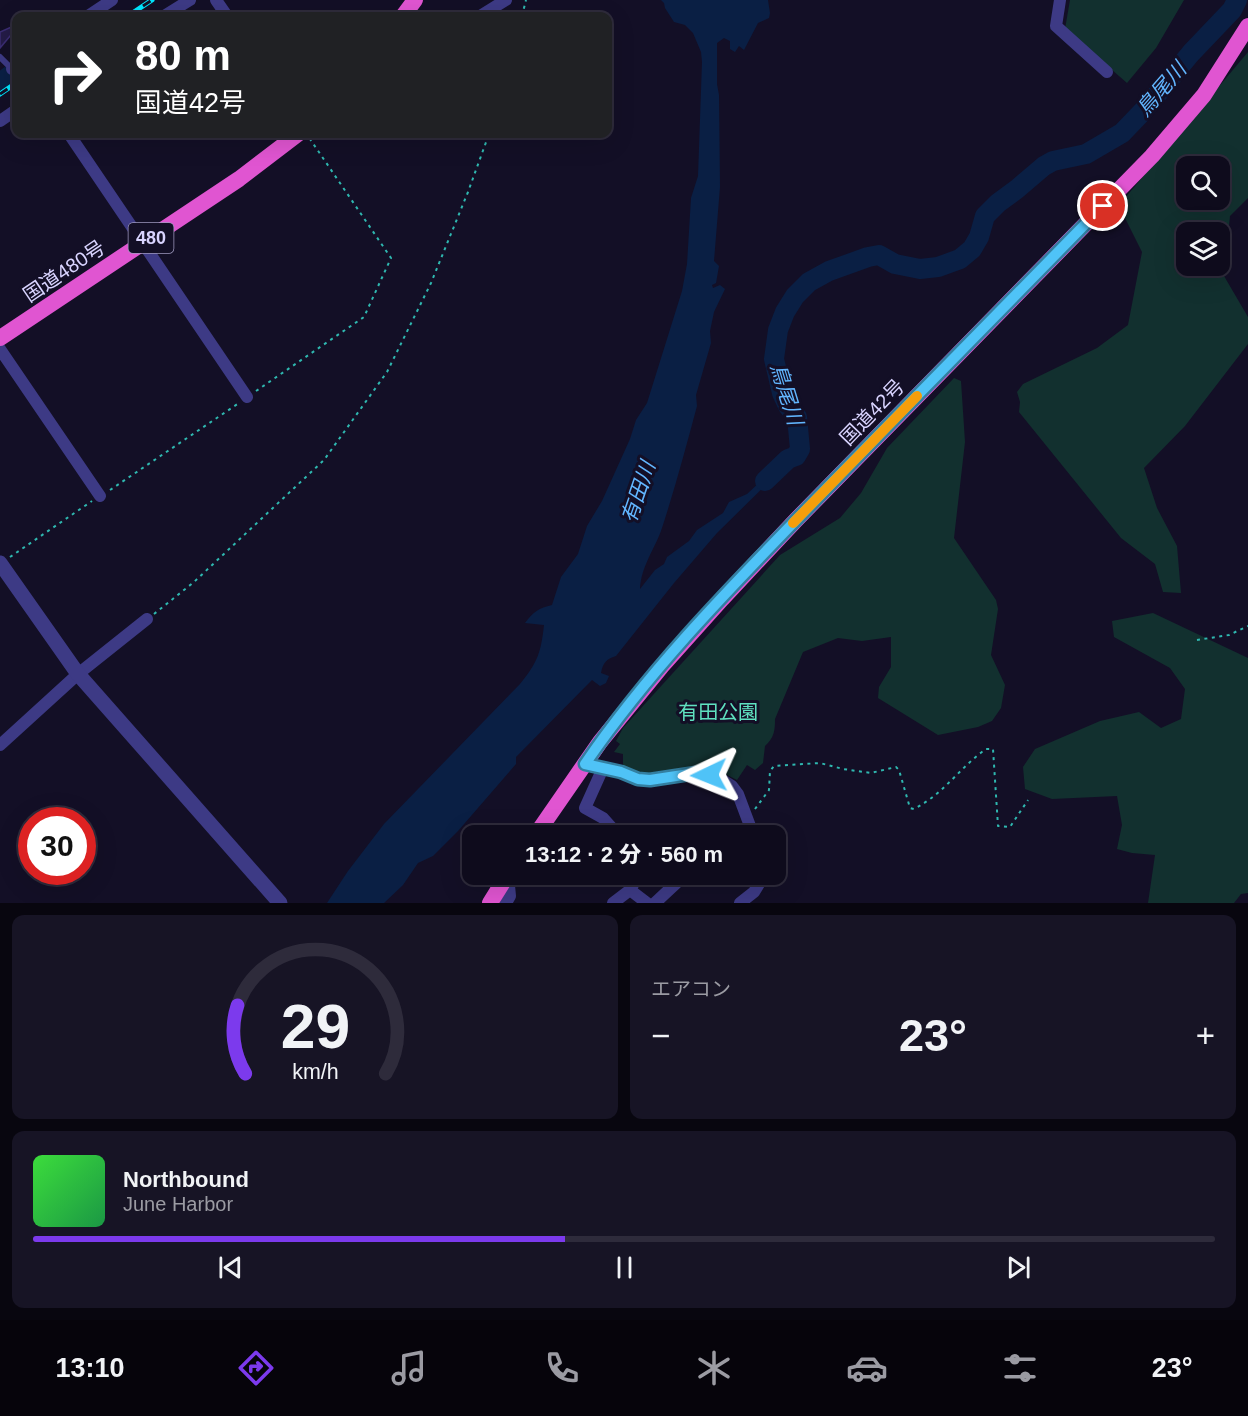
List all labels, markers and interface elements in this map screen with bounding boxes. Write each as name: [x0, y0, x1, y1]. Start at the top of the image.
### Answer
text: 80 m: [135, 32, 231, 79]
icon: right: [36, 36, 114, 114]
water label: 鳥尾川: [1132, 56, 1192, 120]
text: 国道42号: [135, 88, 246, 118]
map controls: [1176, 156, 1230, 276]
button: search: [1176, 156, 1230, 210]
pin: [1077, 180, 1128, 231]
icon: arrive: [1086, 189, 1119, 222]
button: layers: [1176, 222, 1230, 276]
road number: 480: [128, 223, 174, 253]
street label: 国道480号: [19, 236, 109, 306]
water label: 鳥尾川: [767, 361, 808, 429]
street label: 国道42号: [836, 375, 908, 449]
water label: 有田川: [617, 457, 660, 526]
park label: 有田公園: [678, 701, 758, 723]
position arrow: [677, 743, 741, 807]
speed limit sign: 30: [18, 807, 96, 885]
text: 13:12 · 2 分 · 560 m: [525, 842, 723, 867]
text: エアコン: [651, 978, 731, 1000]
text: 29: [280, 992, 350, 1061]
text: 23°: [899, 1010, 967, 1061]
text: −: [651, 1017, 670, 1054]
text: +: [1196, 1017, 1215, 1054]
text: km/h: [292, 1060, 338, 1084]
text: Northbound: [123, 1167, 249, 1192]
text: June Harbor: [123, 1193, 233, 1215]
icon: previous: [214, 1251, 247, 1284]
icon: pause: [608, 1251, 641, 1284]
icon: next: [1002, 1251, 1035, 1284]
icon: directions: [235, 1347, 277, 1389]
icon: music: [388, 1347, 430, 1389]
icon: phone: [541, 1347, 583, 1389]
icon: climate: [693, 1347, 735, 1389]
icon: car: [846, 1347, 888, 1389]
icon: filters: [999, 1347, 1041, 1389]
text: 13:10: [55, 1353, 124, 1383]
text: 23°: [1152, 1353, 1193, 1383]

